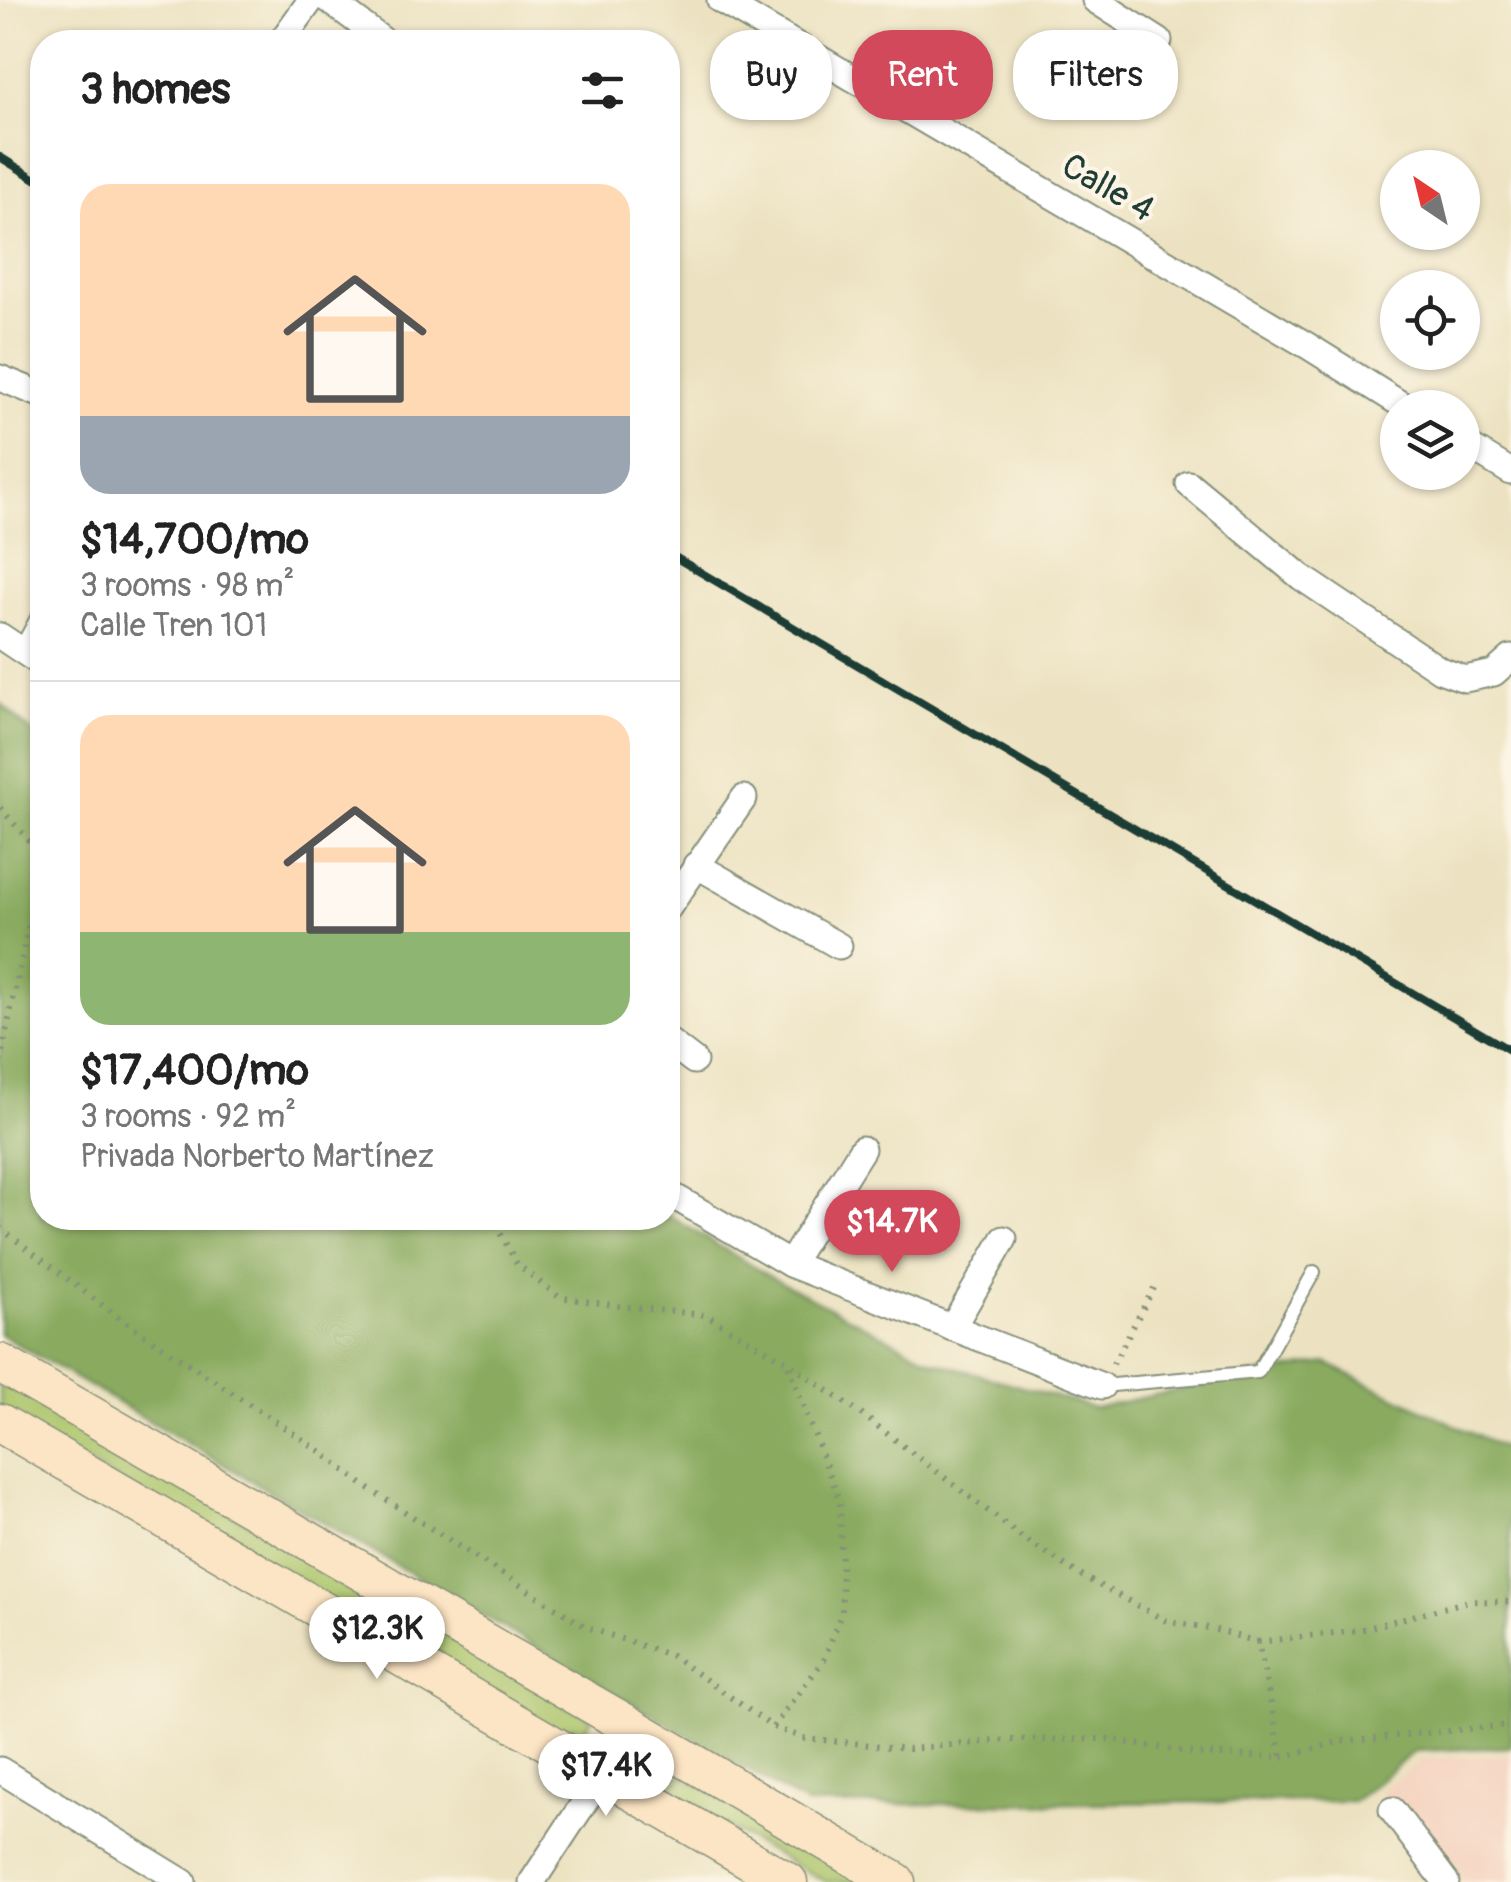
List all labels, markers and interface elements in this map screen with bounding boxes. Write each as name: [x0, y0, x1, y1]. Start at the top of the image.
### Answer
chip: Buy: [710, 30, 832, 120]
chip: Rent: [852, 30, 993, 120]
chip: Filters: [1013, 30, 1178, 120]
icon: filters: [575, 63, 630, 118]
text: 3 homes: [80, 64, 230, 116]
street label: Calle 4: [1054, 144, 1162, 232]
north arrow: [1380, 150, 1480, 250]
map controls: [1380, 150, 1480, 490]
icon: home: [265, 249, 445, 429]
button: locate: [1380, 270, 1480, 370]
button: layers: [1380, 390, 1480, 490]
text: $14,700/mo: [80, 514, 309, 566]
text: 3 rooms · 98 m²: [80, 566, 294, 606]
text: Calle Tren 101: [80, 606, 267, 646]
icon: home: [265, 780, 445, 960]
text: $17,400/mo: [80, 1045, 309, 1097]
text: 3 rooms · 92 m²: [80, 1097, 296, 1137]
text: Privada Norberto Martínez: [80, 1137, 434, 1177]
pin: $14.7K: [811, 1190, 973, 1275]
text: $14.7K: [846, 1202, 938, 1242]
pin: $12.3K: [296, 1597, 458, 1682]
text: $12.3K: [331, 1609, 423, 1649]
pin: $17.4K: [525, 1734, 687, 1819]
text: $17.4K: [560, 1746, 652, 1786]

